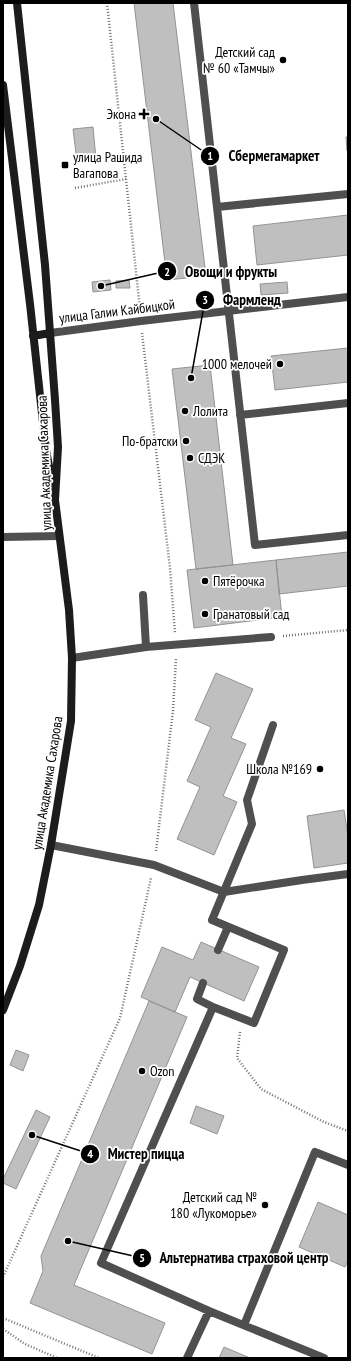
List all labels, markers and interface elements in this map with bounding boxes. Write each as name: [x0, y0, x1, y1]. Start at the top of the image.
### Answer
place label: Детский сад № 60 «Тамчы»: [203, 43, 275, 77]
marker: Детский сад № 60 «Тамчы»: [278, 55, 288, 65]
place label: Экона: [106, 105, 136, 123]
marker: Экона: [139, 109, 149, 119]
callout: Сбермегамаркет: [200, 142, 327, 169]
text: Сбермегамаркет: [228, 146, 320, 165]
place label: улица Рашида Вагапова: [73, 148, 142, 182]
text: 1: [207, 148, 213, 163]
marker: улица Рашида Вагапова: [60, 160, 70, 170]
callout: Овощи и фрукты: [157, 258, 285, 285]
text: Овощи и фрукты: [185, 262, 277, 281]
text: 2: [164, 264, 170, 279]
callout: Фармленд: [195, 286, 289, 313]
text: Фармленд: [223, 290, 281, 309]
text: 3: [202, 292, 208, 307]
street label: улица Галии Кайбицкой: [58, 295, 176, 327]
place label: 1000 мелочей: [202, 355, 272, 373]
marker: 1000 мелочей: [275, 359, 285, 369]
street label: улица Академика Сахарова: [33, 395, 55, 531]
place label: Лолита: [192, 402, 228, 420]
marker: Лолита: [180, 406, 190, 416]
place label: По-братски: [122, 432, 178, 450]
marker: По-братски: [181, 436, 191, 446]
place label: СДЭК: [198, 449, 225, 467]
marker: СДЭК: [185, 453, 195, 463]
place label: Пятёрочка: [213, 572, 265, 590]
marker: Пятёрочка: [200, 576, 210, 586]
place label: Гранатовый сад: [213, 605, 289, 623]
marker: Гранатовый сад: [200, 609, 210, 619]
street label: улица Академика Сахарова: [28, 715, 66, 851]
place label: Школа №169: [246, 760, 312, 778]
marker: Школа №169: [315, 764, 325, 774]
place label: Ozon: [150, 1062, 175, 1080]
marker: Ozon: [137, 1066, 147, 1076]
callout: Мистер пицца: [80, 1141, 193, 1168]
text: Мистер пицца: [108, 1144, 184, 1163]
text: 4: [87, 1146, 93, 1161]
place label: Детский сад № 180 «Лукоморье»: [170, 1188, 257, 1222]
marker: Детский сад № 180 «Лукоморье»: [260, 1200, 270, 1210]
callout: Альтернатива страховой центр: [132, 1244, 337, 1271]
text: Альтернатива страховой центр: [158, 1248, 329, 1267]
text: 5: [139, 1250, 145, 1265]

